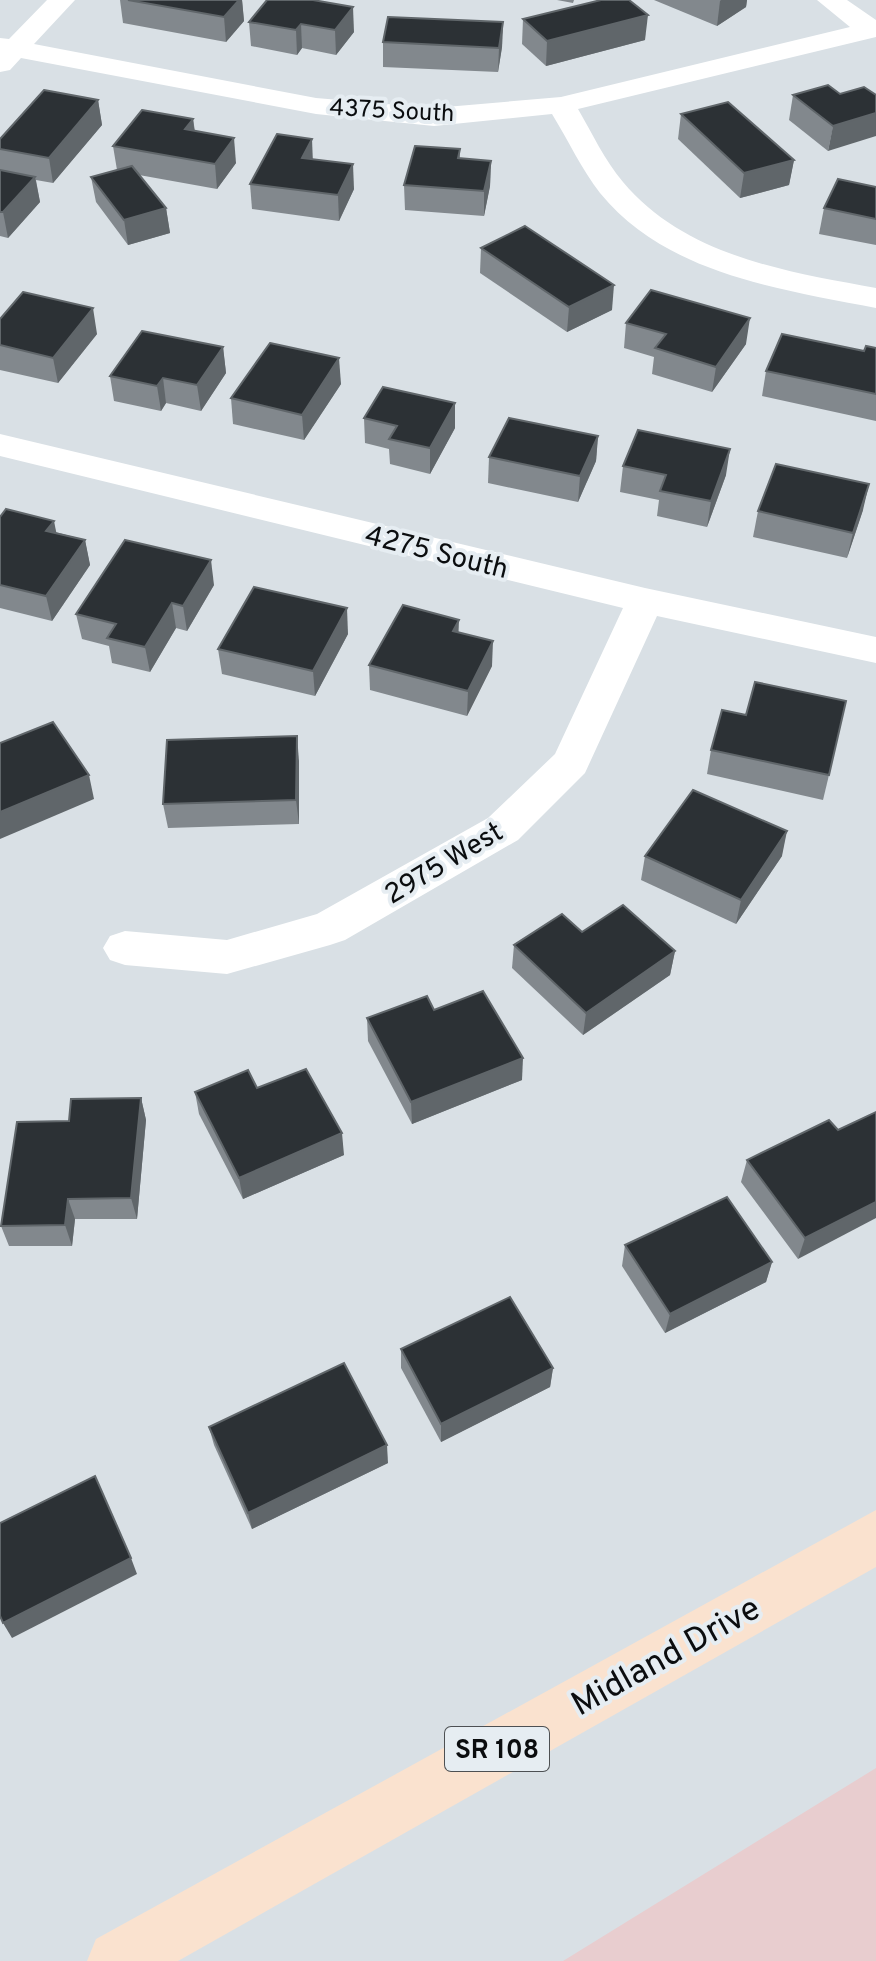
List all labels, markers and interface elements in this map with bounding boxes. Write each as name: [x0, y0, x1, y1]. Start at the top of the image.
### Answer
street label: 4375 South: [329, 94, 455, 130]
street label: 4275 South: [361, 519, 512, 589]
street label: 2975 West: [379, 815, 510, 914]
street label: Midland Drive: [565, 1588, 769, 1728]
road number: SR 108: [445, 1727, 549, 1771]

